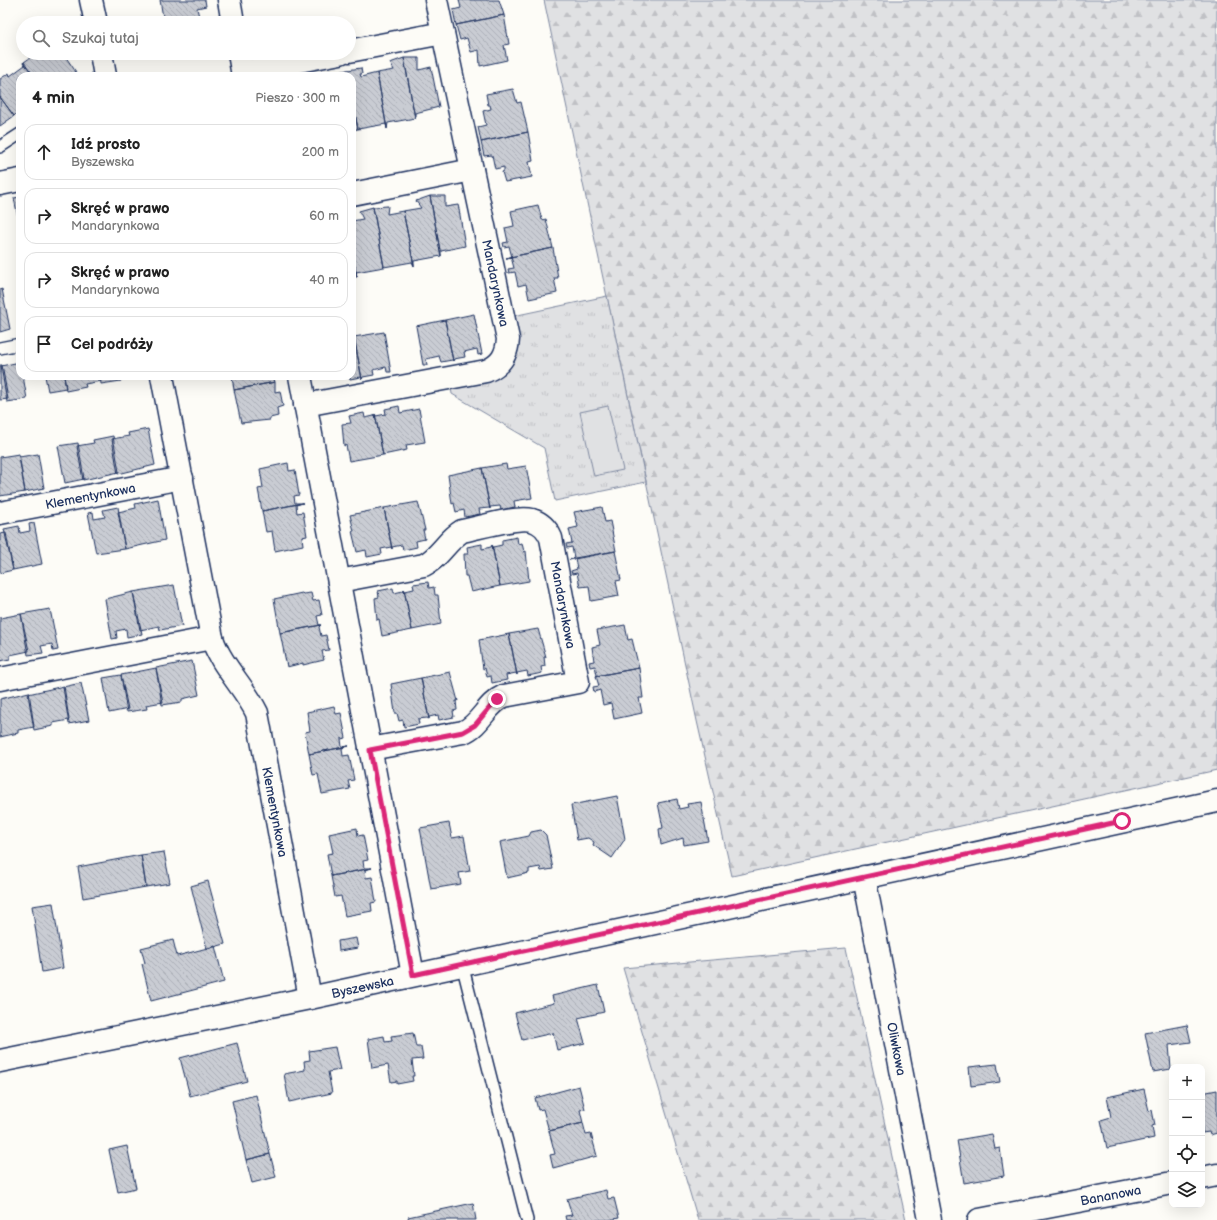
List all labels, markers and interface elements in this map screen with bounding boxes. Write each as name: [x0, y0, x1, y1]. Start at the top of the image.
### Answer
search box: [16, 16, 356, 60]
icon: search: [30, 27, 52, 49]
text: Szukaj tutaj: [62, 29, 139, 48]
text: 4 min: [32, 88, 75, 108]
text: Pieszo · 300 m: [255, 90, 340, 106]
text: Idź prosto: [71, 135, 140, 154]
icon: ahead: [33, 141, 55, 163]
text: 200 m: [302, 144, 339, 160]
text: Byszewska: [71, 154, 134, 170]
text: Skręć w prawo: [71, 199, 170, 218]
icon: right: [33, 205, 55, 227]
text: 60 m: [309, 208, 339, 224]
text: Mandarynkowa: [71, 218, 160, 234]
street label: Mandarynkowa: [478, 238, 512, 328]
text: Skręć w prawo: [71, 263, 170, 282]
icon: right: [33, 269, 55, 291]
text: 40 m: [309, 272, 339, 288]
text: Mandarynkowa: [71, 282, 160, 298]
icon: arrive: [33, 333, 55, 355]
text: Cel podróży: [71, 335, 153, 354]
street label: Klementynkowa: [44, 480, 137, 513]
street label: Mandarynkowa: [546, 560, 579, 650]
route end: [488, 690, 506, 708]
street label: Klementynkowa: [258, 766, 291, 858]
route start: [1113, 812, 1131, 830]
street label: Byszewska: [330, 973, 395, 1002]
street label: Oliwkowa: [883, 1021, 909, 1077]
map controls: [1169, 1064, 1205, 1208]
button: +: [1169, 1064, 1205, 1100]
button: −: [1169, 1100, 1205, 1136]
button: locate: [1169, 1136, 1205, 1172]
button: layers: [1169, 1172, 1205, 1208]
street label: Bananowa: [1079, 1182, 1143, 1209]

